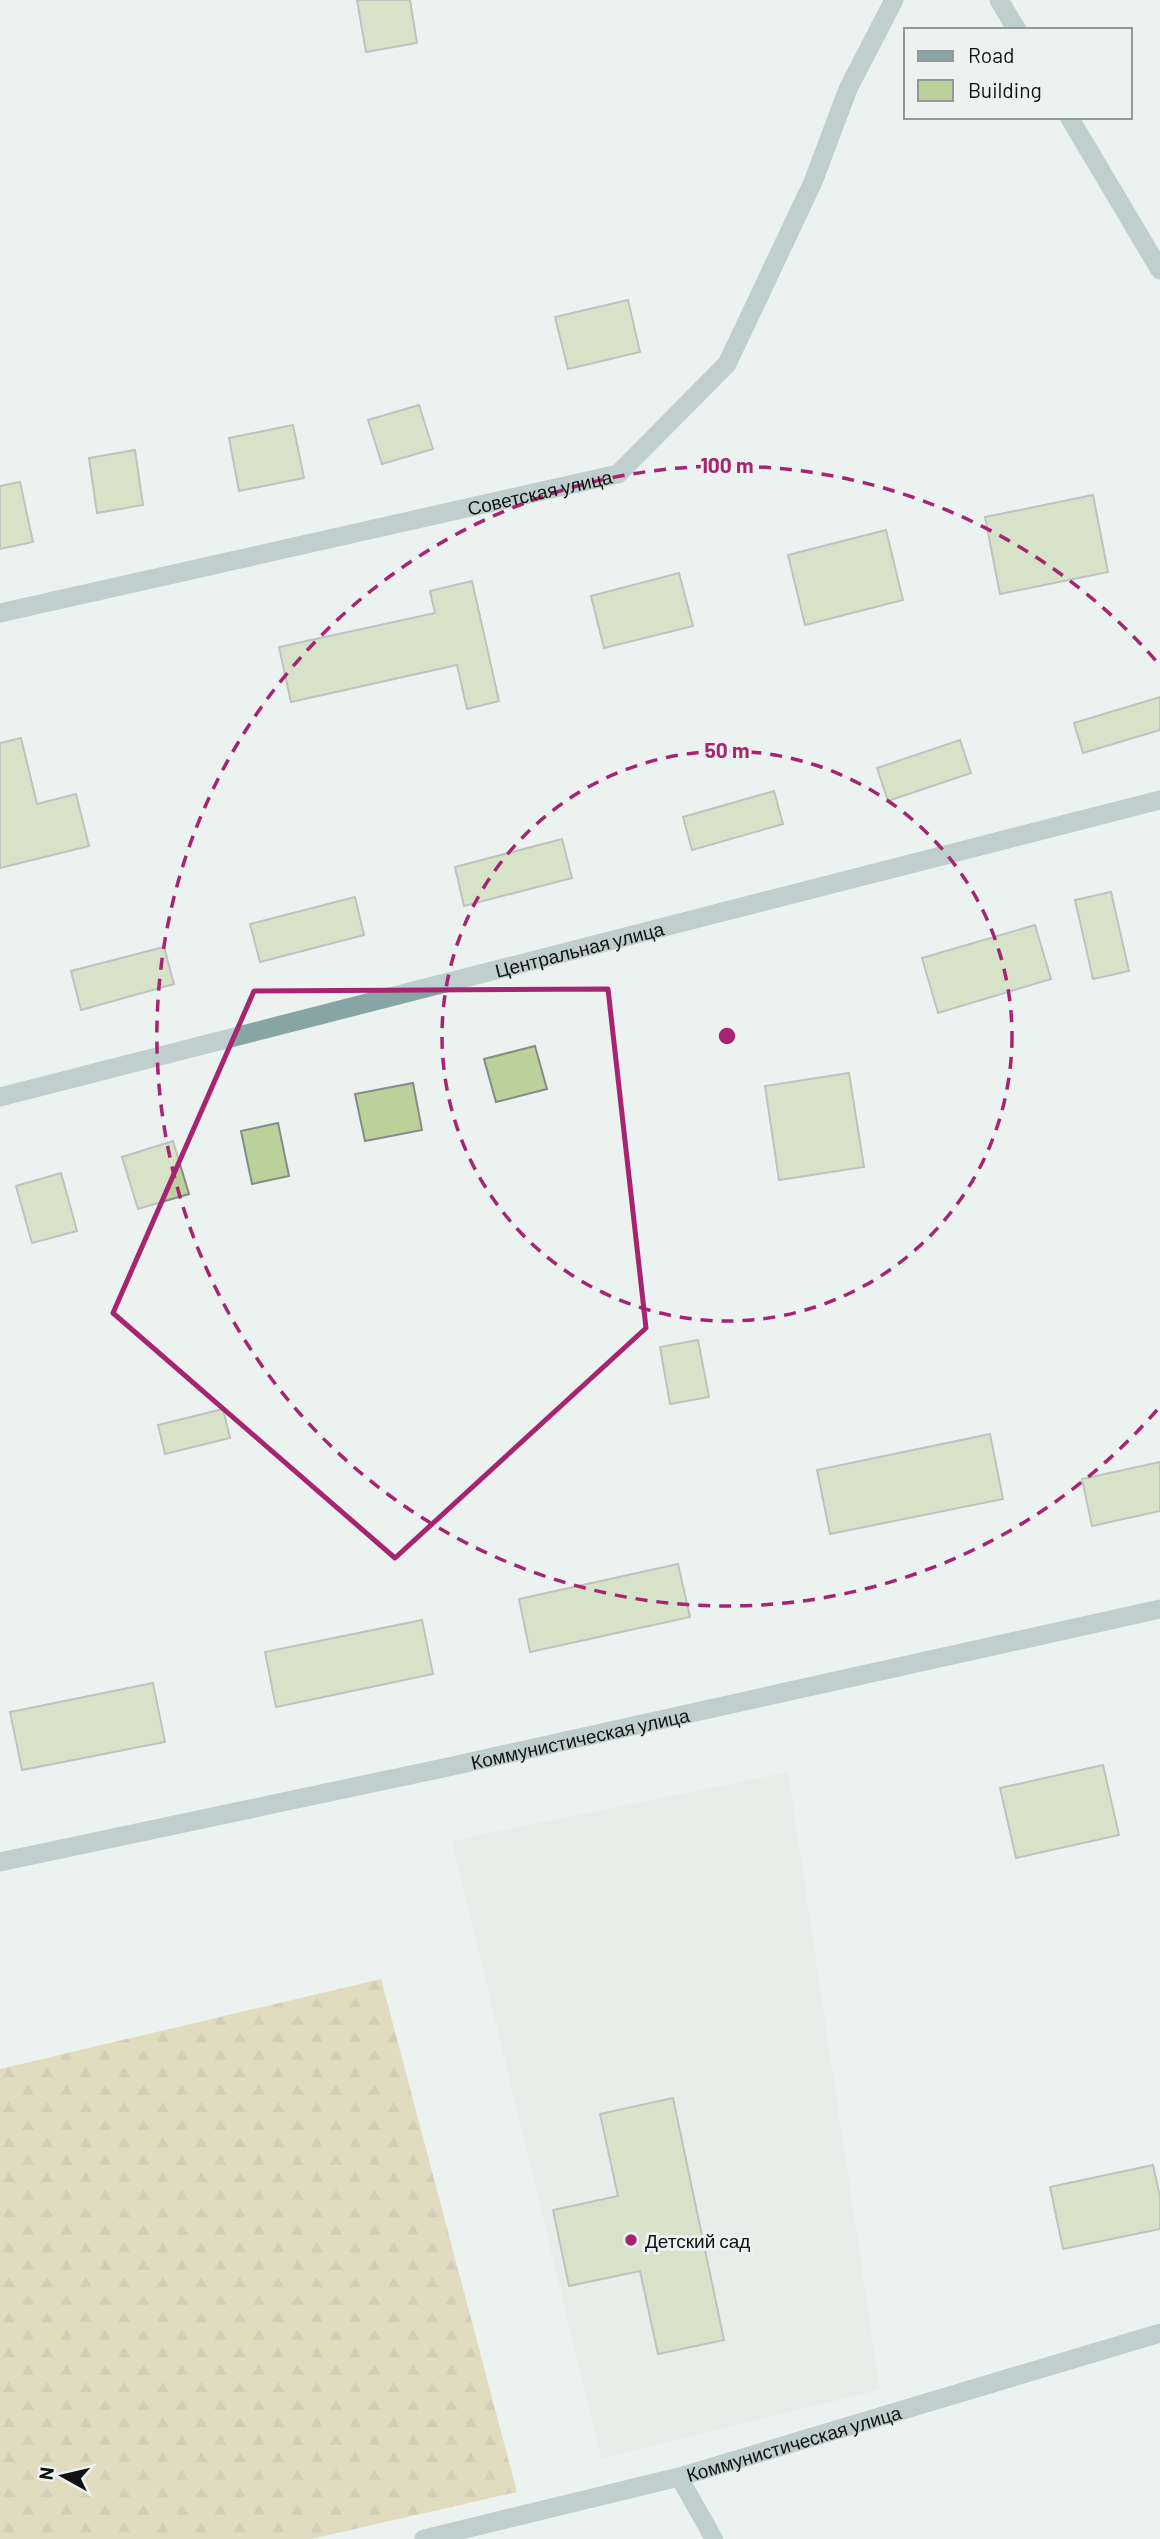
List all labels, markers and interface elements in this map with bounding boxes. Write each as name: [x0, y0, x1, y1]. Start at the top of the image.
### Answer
legend: [904, 28, 1132, 119]
text: Road: [968, 42, 1014, 67]
text: Building: [968, 77, 1042, 102]
text: 100 m: [700, 452, 754, 477]
street label: Советская улица: [465, 464, 615, 519]
text: 50 m: [704, 737, 750, 762]
street label: Центральная улица: [492, 916, 667, 981]
centre of rings: [715, 1024, 739, 1048]
street label: Коммунистическая улица: [468, 1702, 692, 1773]
place label: Детский сад: [645, 2229, 750, 2252]
marker: Детский сад: [623, 2232, 639, 2248]
street label: Коммунистическая улица: [683, 2400, 904, 2486]
north arrow: [28, 2441, 98, 2511]
text: N: [33, 2466, 58, 2481]

